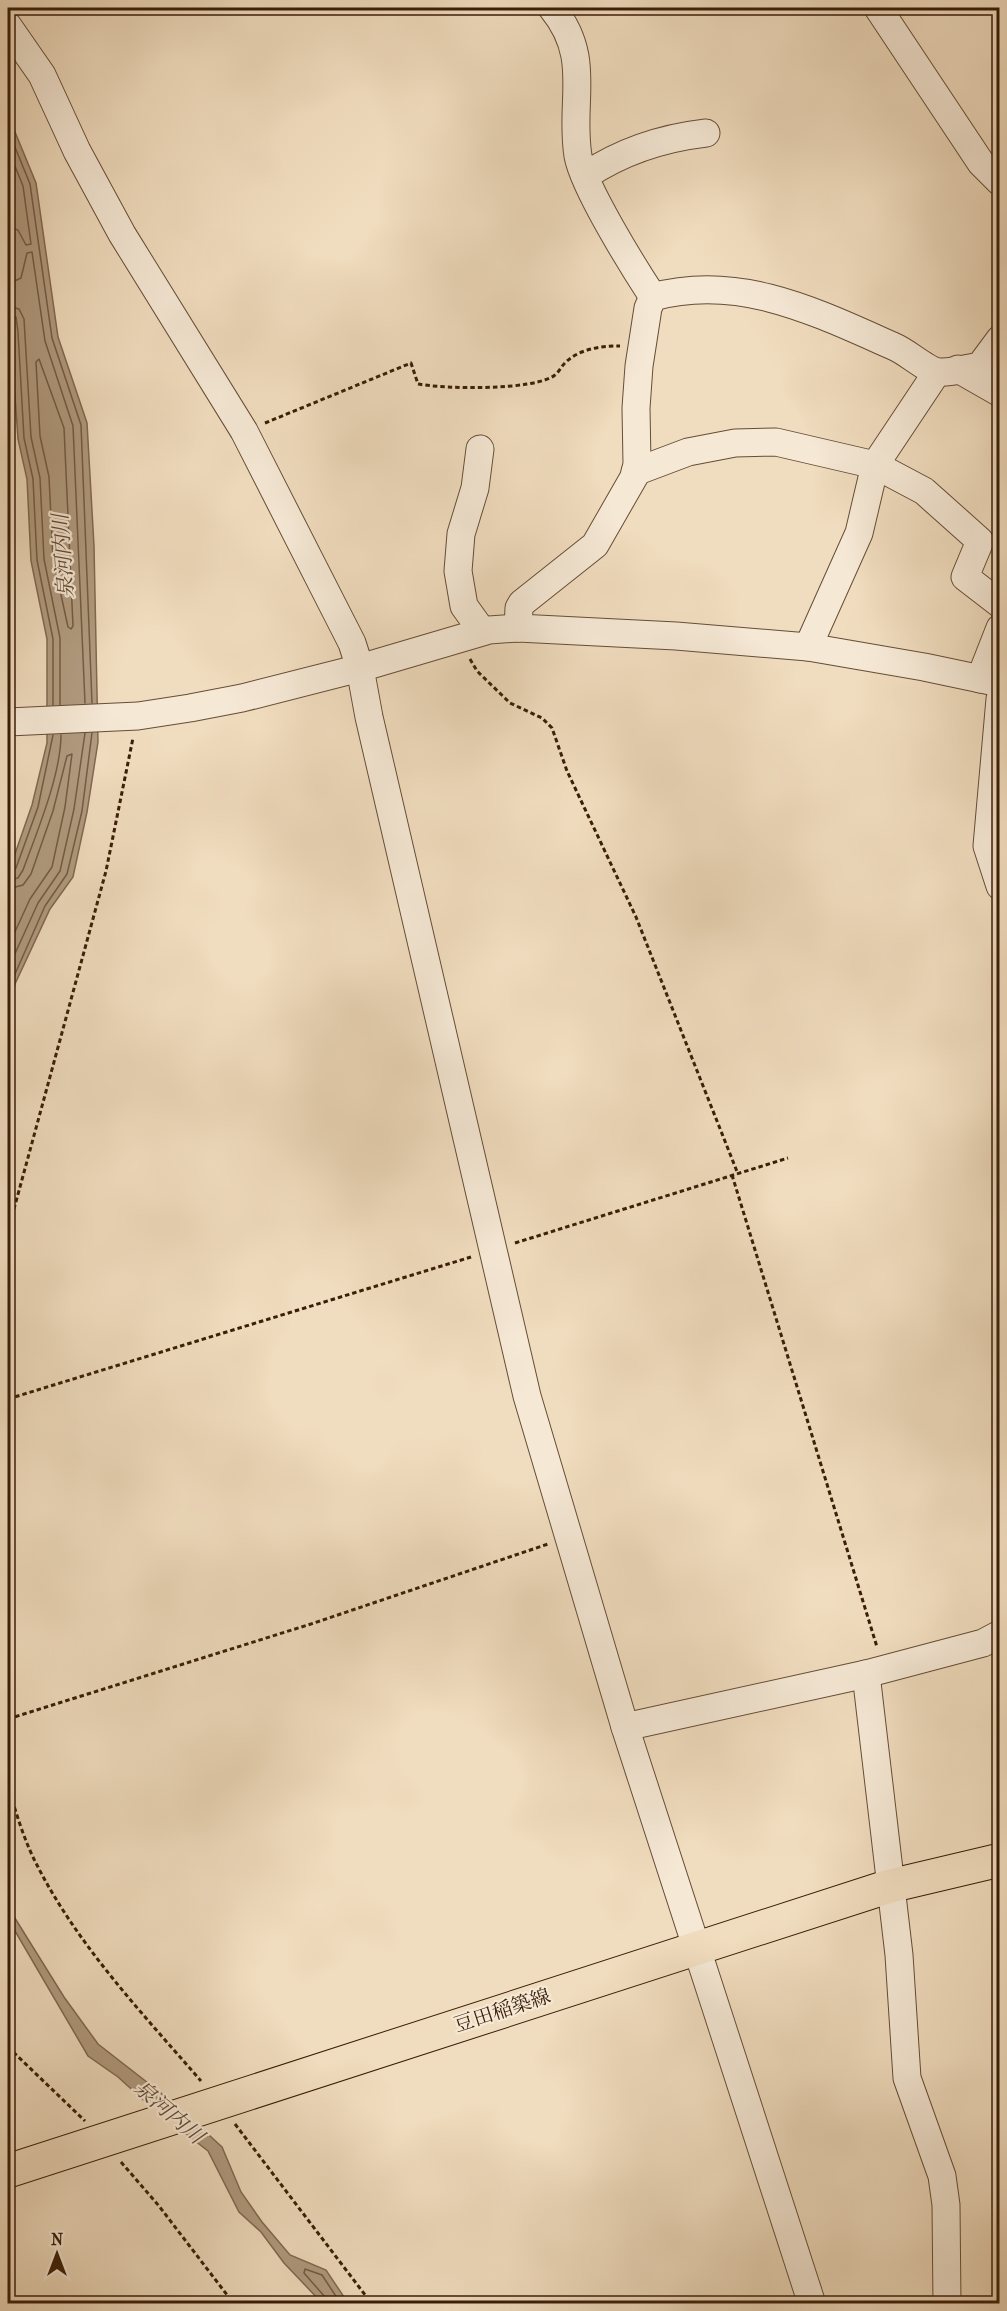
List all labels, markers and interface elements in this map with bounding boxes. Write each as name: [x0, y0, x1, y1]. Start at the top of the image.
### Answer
water label: 泉河内川: [48, 511, 78, 599]
street label: 豆田稲築線: [451, 1984, 553, 2037]
water label: 泉河内川: [129, 2075, 210, 2150]
north arrow: [27, 2224, 87, 2284]
text: N: [51, 2230, 64, 2249]

